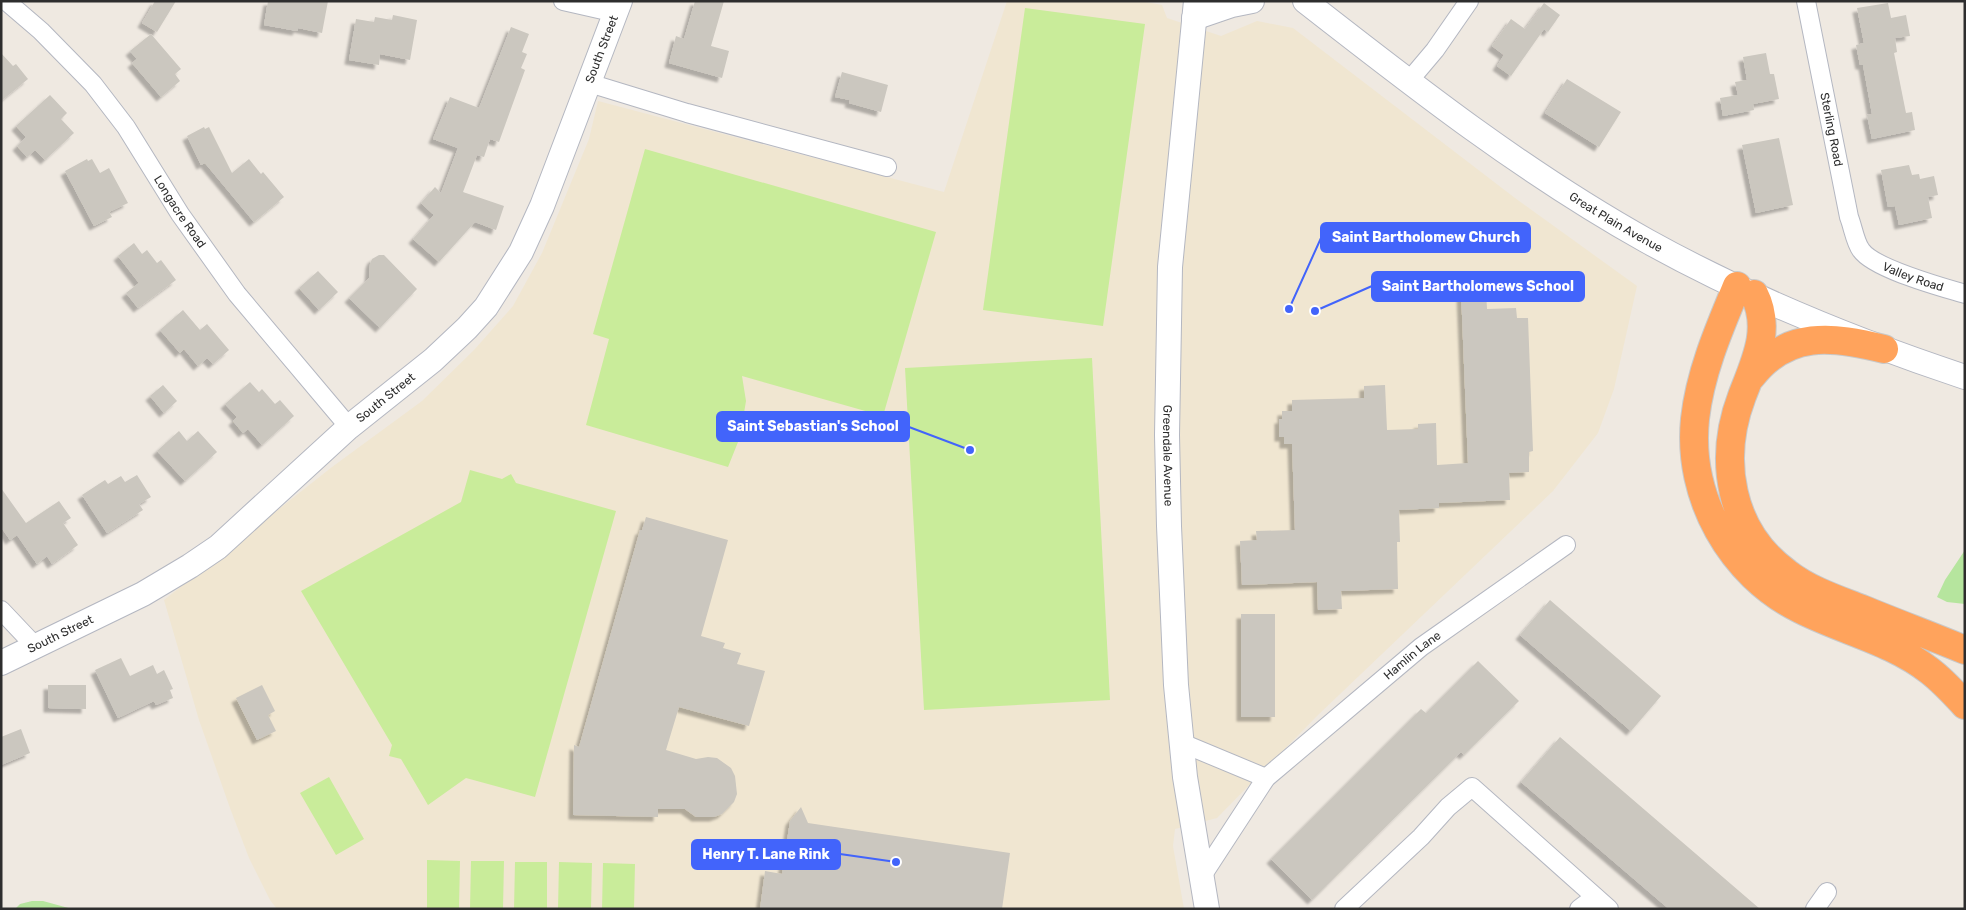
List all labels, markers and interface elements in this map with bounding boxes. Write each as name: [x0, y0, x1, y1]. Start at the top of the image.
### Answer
street label: South Street: [582, 13, 621, 85]
street label: Sterling Road: [1817, 91, 1846, 168]
street label: Longacre Road: [151, 173, 209, 251]
street label: Great Plain Avenue: [1567, 189, 1665, 255]
callout: Saint Bartholomew Church: [1321, 223, 1530, 252]
text: Saint Bartholomew Church: [1332, 229, 1520, 246]
street label: Valley Road: [1880, 259, 1945, 294]
callout: Saint Bartholomews School: [1372, 272, 1584, 301]
text: Saint Bartholomews School: [1382, 278, 1574, 295]
street label: South Street: [353, 370, 418, 425]
street label: Greendale Avenue: [1160, 405, 1176, 507]
callout: Saint Sebastian's School: [717, 412, 909, 441]
text: Saint Sebastian's School: [727, 418, 899, 435]
street label: South Street: [25, 612, 96, 656]
street label: Hamlin Lane: [1381, 628, 1444, 682]
callout: Henry T. Lane Rink: [692, 840, 840, 869]
text: Henry T. Lane Rink: [702, 846, 831, 863]

